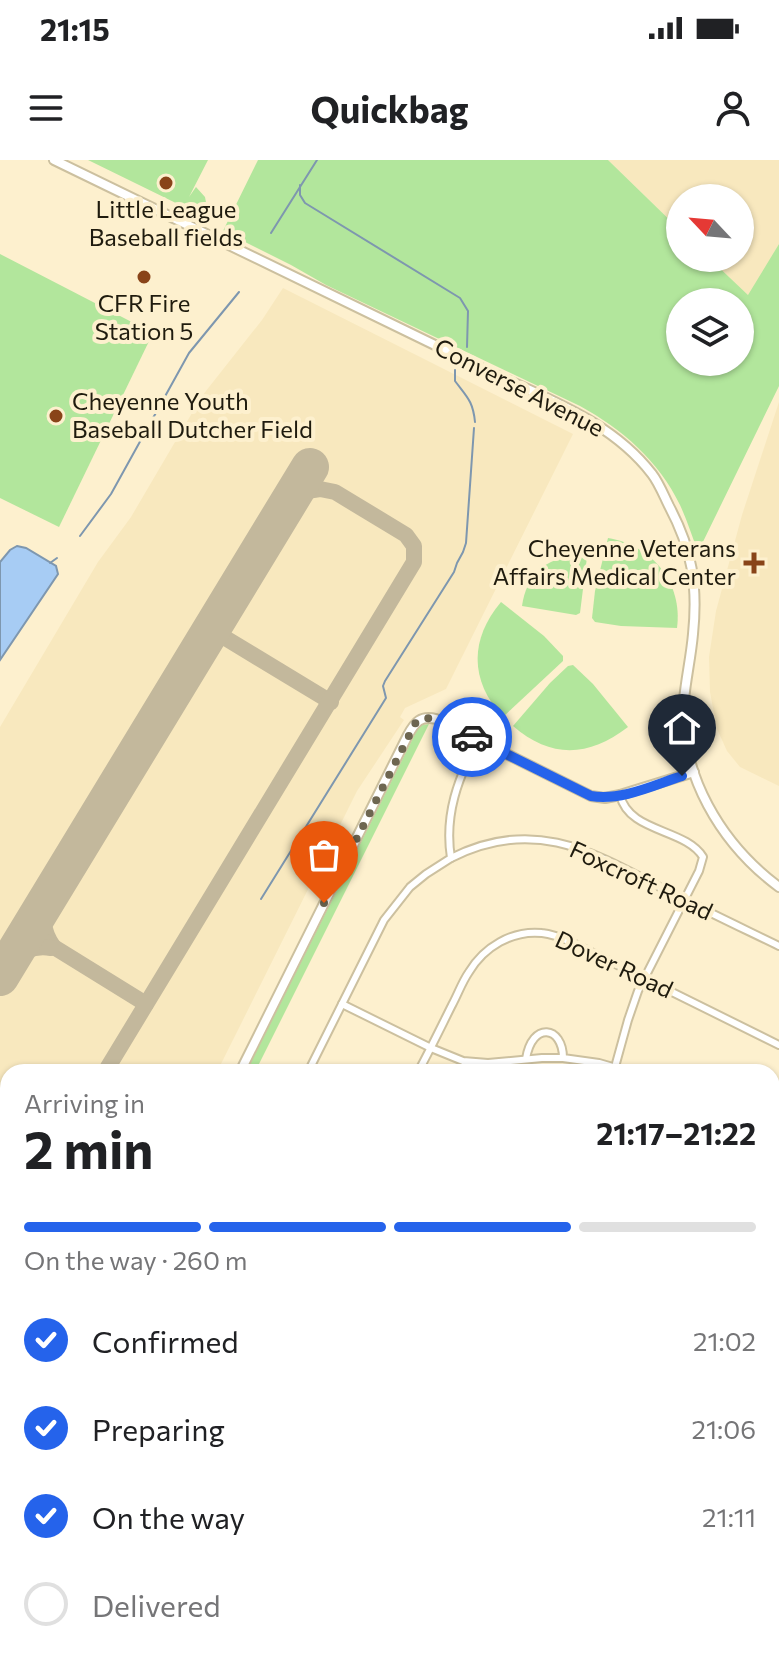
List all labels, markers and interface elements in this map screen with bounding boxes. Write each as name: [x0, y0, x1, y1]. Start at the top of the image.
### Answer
text: 21:15: [40, 10, 110, 47]
icon: menu: [24, 86, 68, 130]
text: Quickbag: [310, 86, 469, 130]
icon: person: [711, 86, 755, 130]
marker: Little League Baseball fields: [157, 174, 175, 192]
north arrow: [666, 184, 754, 272]
map controls: [666, 184, 754, 376]
place label: Little League Baseball fields: [89, 194, 243, 251]
marker: CFR Fire Station 5: [135, 268, 153, 286]
place label: CFR Fire Station 5: [95, 288, 193, 345]
button: layers: [666, 288, 754, 376]
street label: Converse Avenue: [430, 331, 609, 442]
place label: Cheyenne Youth Baseball Dutcher Field: [72, 386, 313, 443]
marker: Cheyenne Youth Baseball Dutcher Field: [47, 407, 65, 425]
place label: Cheyenne Veterans Affairs Medical Center: [493, 533, 736, 590]
marker: Cheyenne Veterans Affairs Medical Center: [743, 552, 765, 574]
pin: [648, 694, 716, 776]
courier: [432, 697, 512, 777]
icon: home: [660, 706, 704, 750]
icon: car: [450, 715, 494, 759]
pin: [290, 821, 358, 903]
icon: bag: [302, 833, 346, 877]
street label: Foxcroft Road: [566, 834, 718, 925]
street label: Dover Road: [551, 924, 678, 1003]
text: Arriving in: [24, 1087, 145, 1118]
text: 21:17–21:22: [596, 1114, 756, 1151]
text: 2 min: [24, 1116, 153, 1180]
text: On the way · 260 m: [24, 1244, 248, 1275]
icon: check: [24, 1318, 68, 1362]
text: Confirmed: [92, 1322, 239, 1359]
text: 21:02: [693, 1325, 756, 1356]
icon: check: [24, 1406, 68, 1450]
text: Preparing: [92, 1410, 225, 1447]
text: 21:06: [692, 1413, 756, 1444]
icon: check: [24, 1494, 68, 1538]
text: On the way: [92, 1498, 245, 1535]
text: 21:11: [702, 1501, 756, 1532]
text: Delivered: [92, 1586, 221, 1623]

